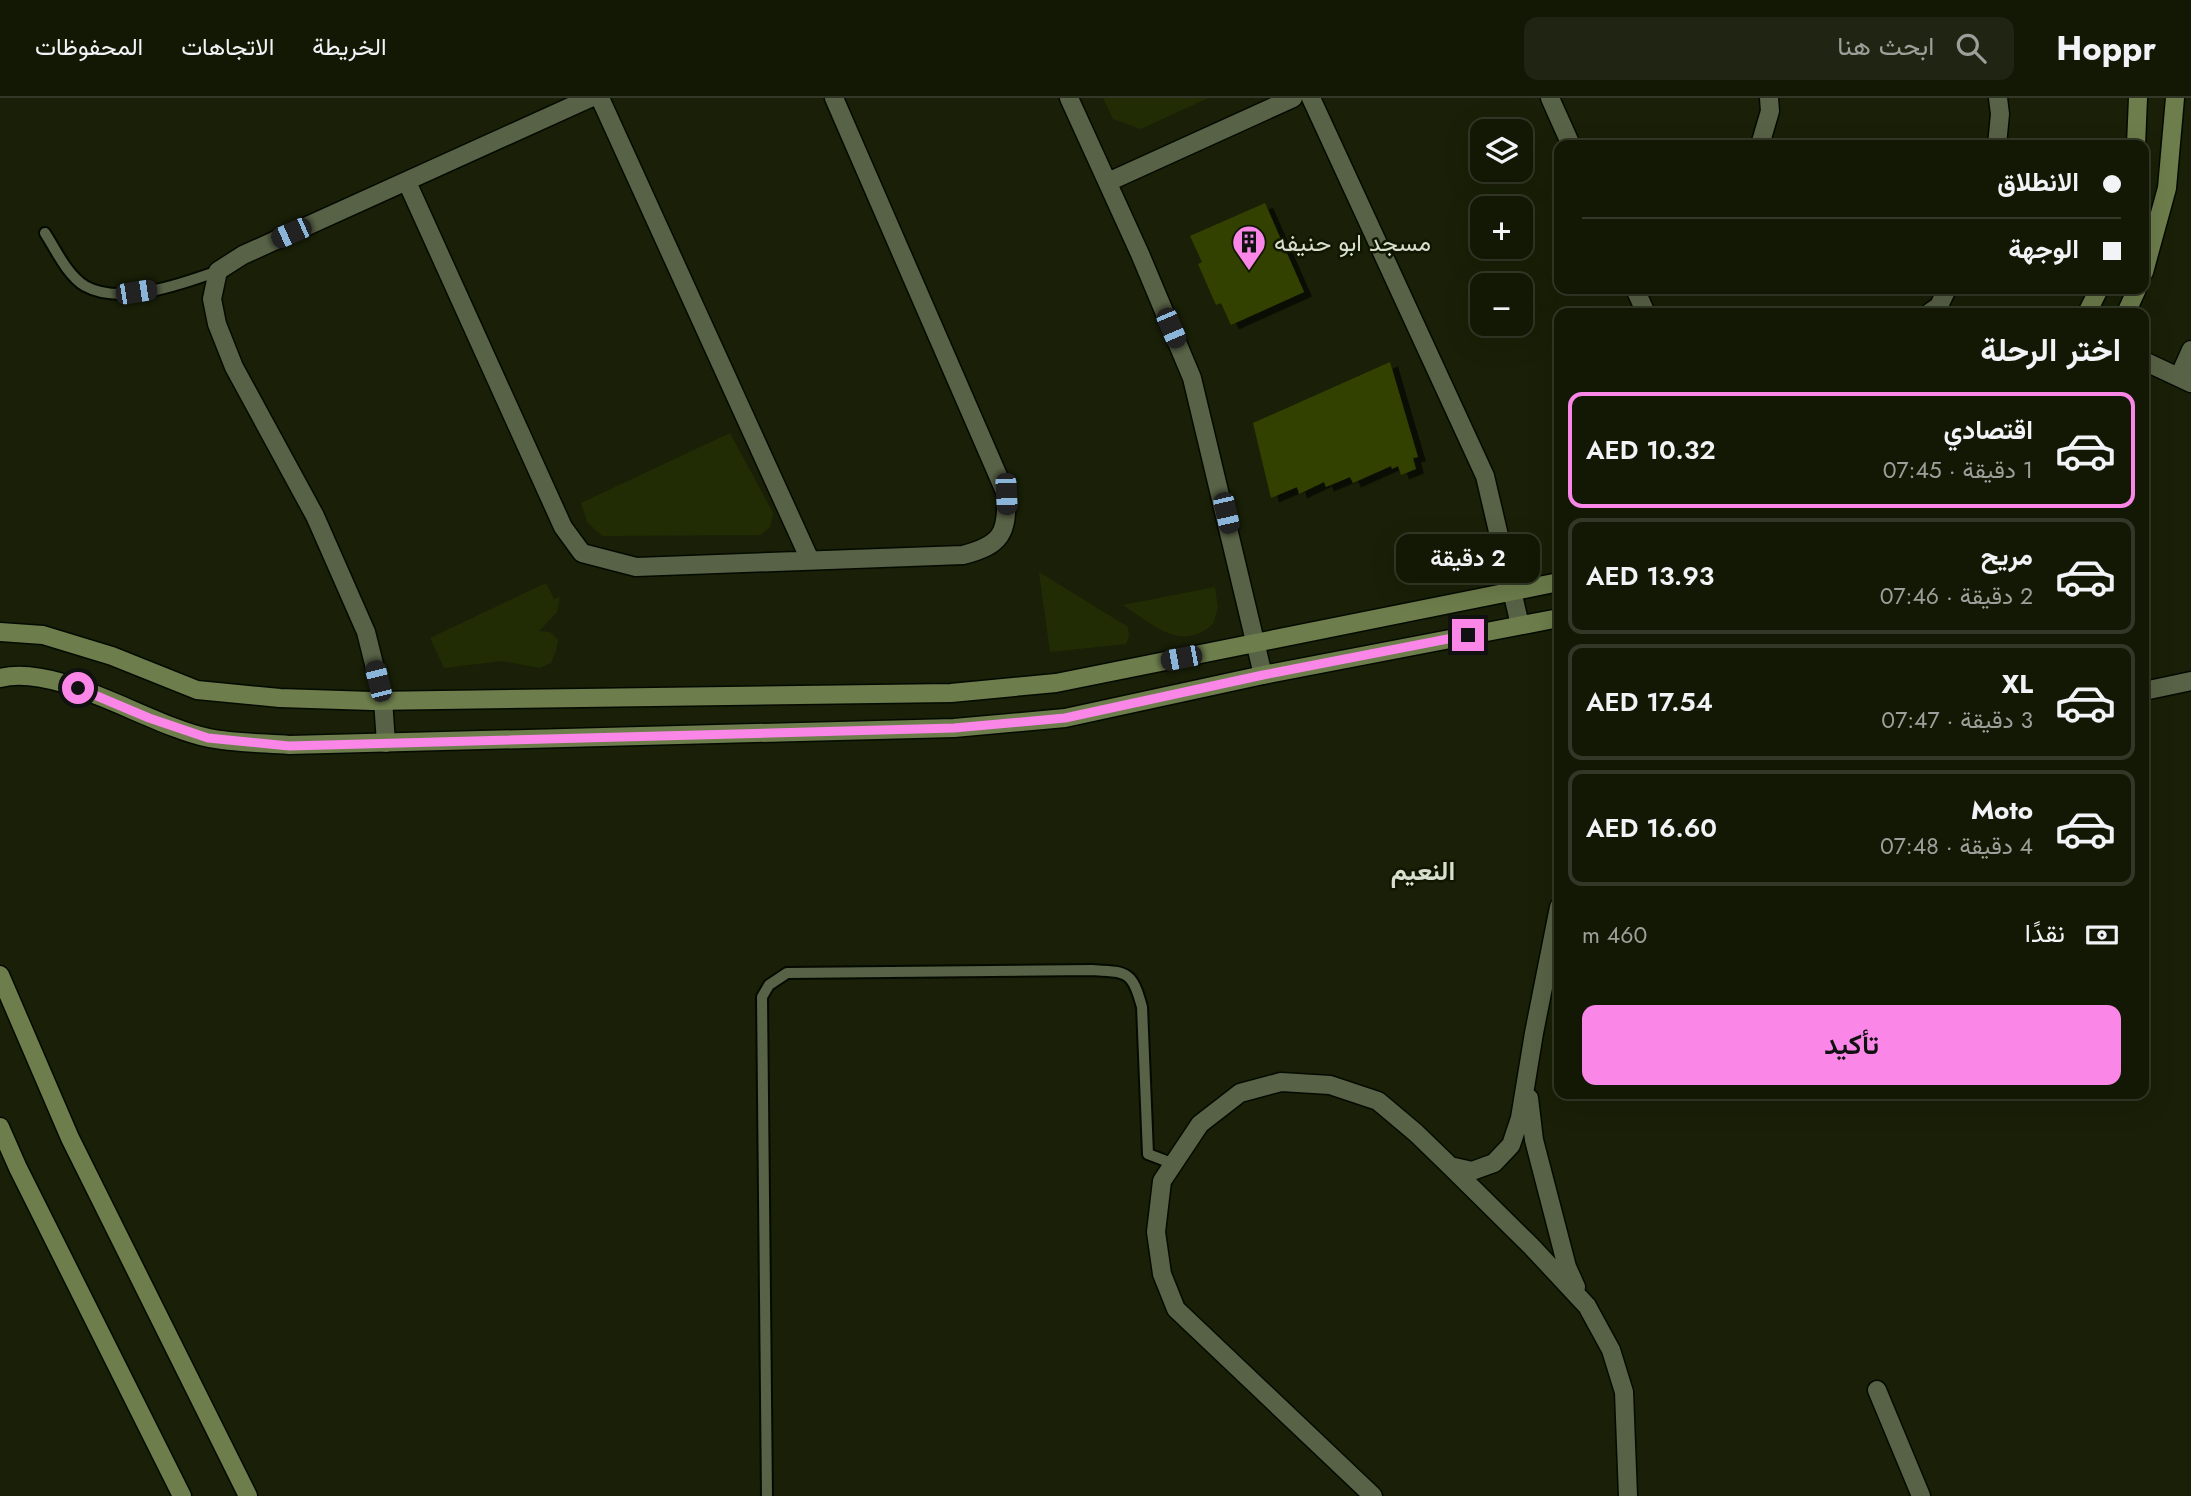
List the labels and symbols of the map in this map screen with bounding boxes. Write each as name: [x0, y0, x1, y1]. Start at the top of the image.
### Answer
car: [268, 215, 315, 251]
building icon: مسجد ابو حنيفه: [1230, 223, 1268, 272]
place label: مسجد ابو حنيفه: [1274, 225, 1431, 260]
car: [114, 278, 159, 306]
car: [1154, 305, 1189, 351]
car: [995, 472, 1018, 516]
car: [1212, 490, 1241, 536]
callout: 2 دقيقة: [1396, 533, 1540, 582]
route end: [1452, 619, 1484, 651]
car: [1159, 644, 1204, 672]
car: [363, 658, 394, 704]
route start: [62, 672, 94, 704]
district label: النعيم: [1391, 852, 1455, 890]

